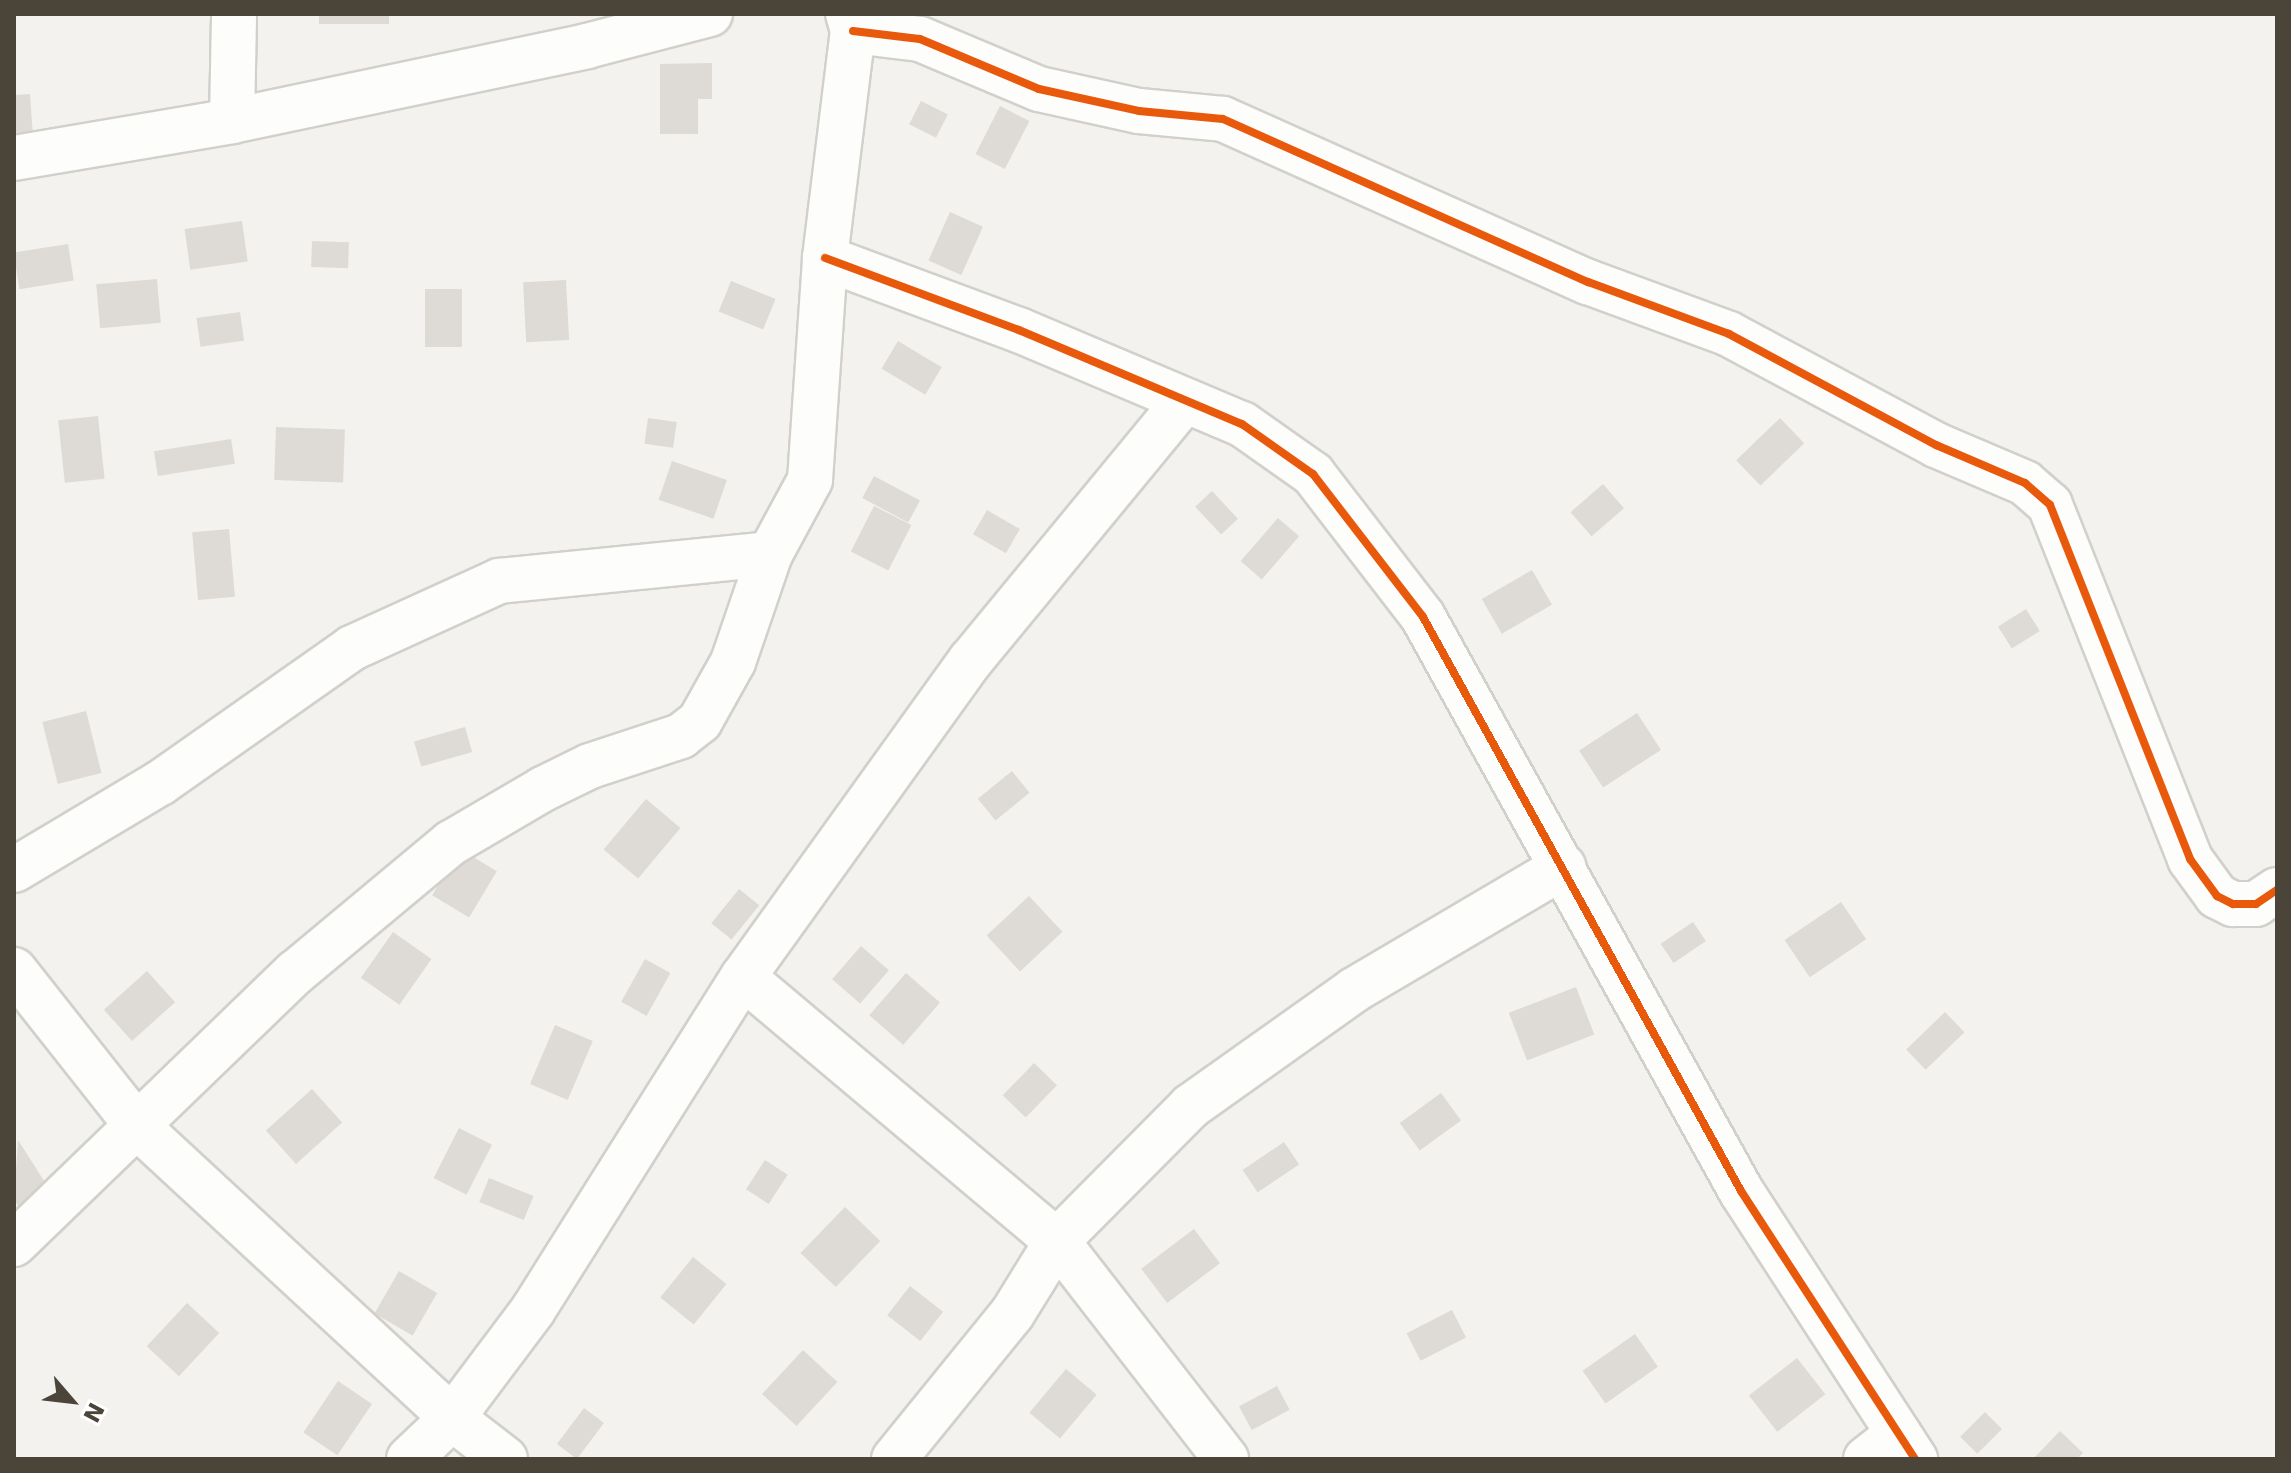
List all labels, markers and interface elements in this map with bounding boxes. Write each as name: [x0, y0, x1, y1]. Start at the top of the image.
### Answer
north arrow: [32, 1361, 112, 1441]
text: N: [78, 1398, 109, 1426]

